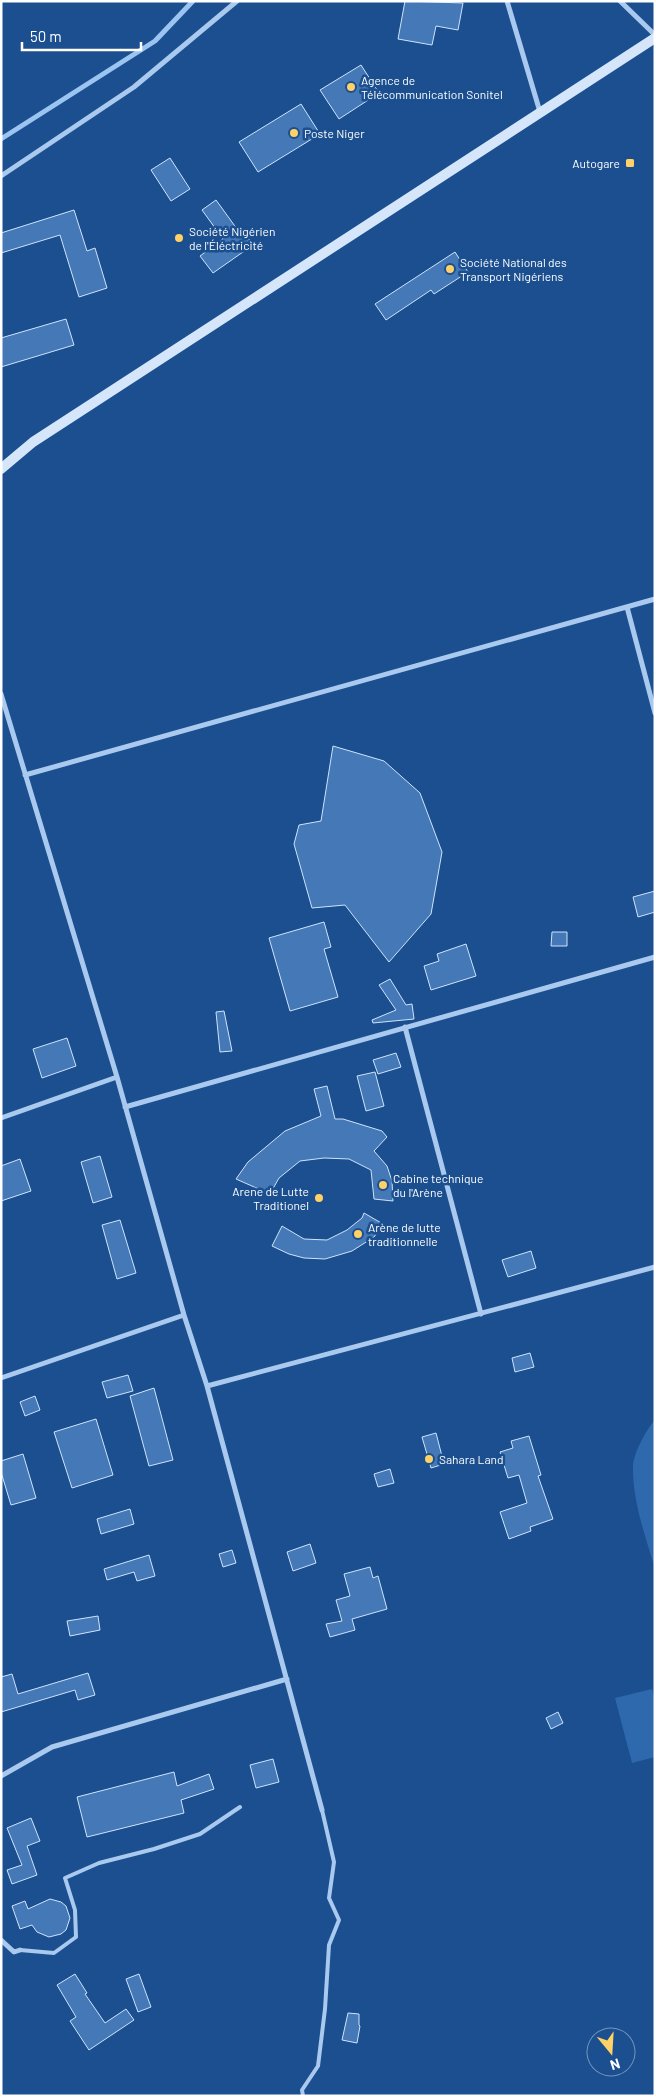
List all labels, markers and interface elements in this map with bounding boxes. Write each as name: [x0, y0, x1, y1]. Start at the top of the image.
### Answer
scale bar: [22, 20, 141, 52]
text: 50 m: [30, 27, 62, 45]
place label: Agence de Télécommunication Sonitel: [361, 73, 503, 101]
marker: Agence de Télécommunication Sonitel: [345, 81, 357, 93]
place label: Poste Niger: [304, 126, 365, 140]
marker: Poste Niger: [288, 127, 300, 139]
place label: Autogare: [572, 156, 620, 170]
marker: Autogare: [624, 157, 636, 169]
place label: Société Nigérien de l'Éléctricité: [189, 224, 275, 252]
marker: Société Nigérien de l'Éléctricité: [173, 232, 185, 244]
place label: Société National des Transport Nigériens: [460, 255, 567, 283]
marker: Société National des Transport Nigériens: [444, 263, 456, 275]
place label: Cabine technique du l'Arène: [393, 1171, 483, 1199]
marker: Cabine technique du l'Arène: [377, 1179, 389, 1191]
place label: Arene de Lutte Traditionel: [232, 1184, 309, 1212]
marker: Arene de Lutte Traditionel: [313, 1192, 325, 1204]
place label: Arène de lutte traditionnelle: [368, 1220, 441, 1248]
marker: Arène de lutte traditionnelle: [352, 1228, 364, 1240]
place label: Sahara Land: [439, 1452, 503, 1466]
marker: Sahara Land: [423, 1453, 435, 1465]
north arrow: [586, 2027, 636, 2077]
text: N: [608, 2055, 622, 2074]

